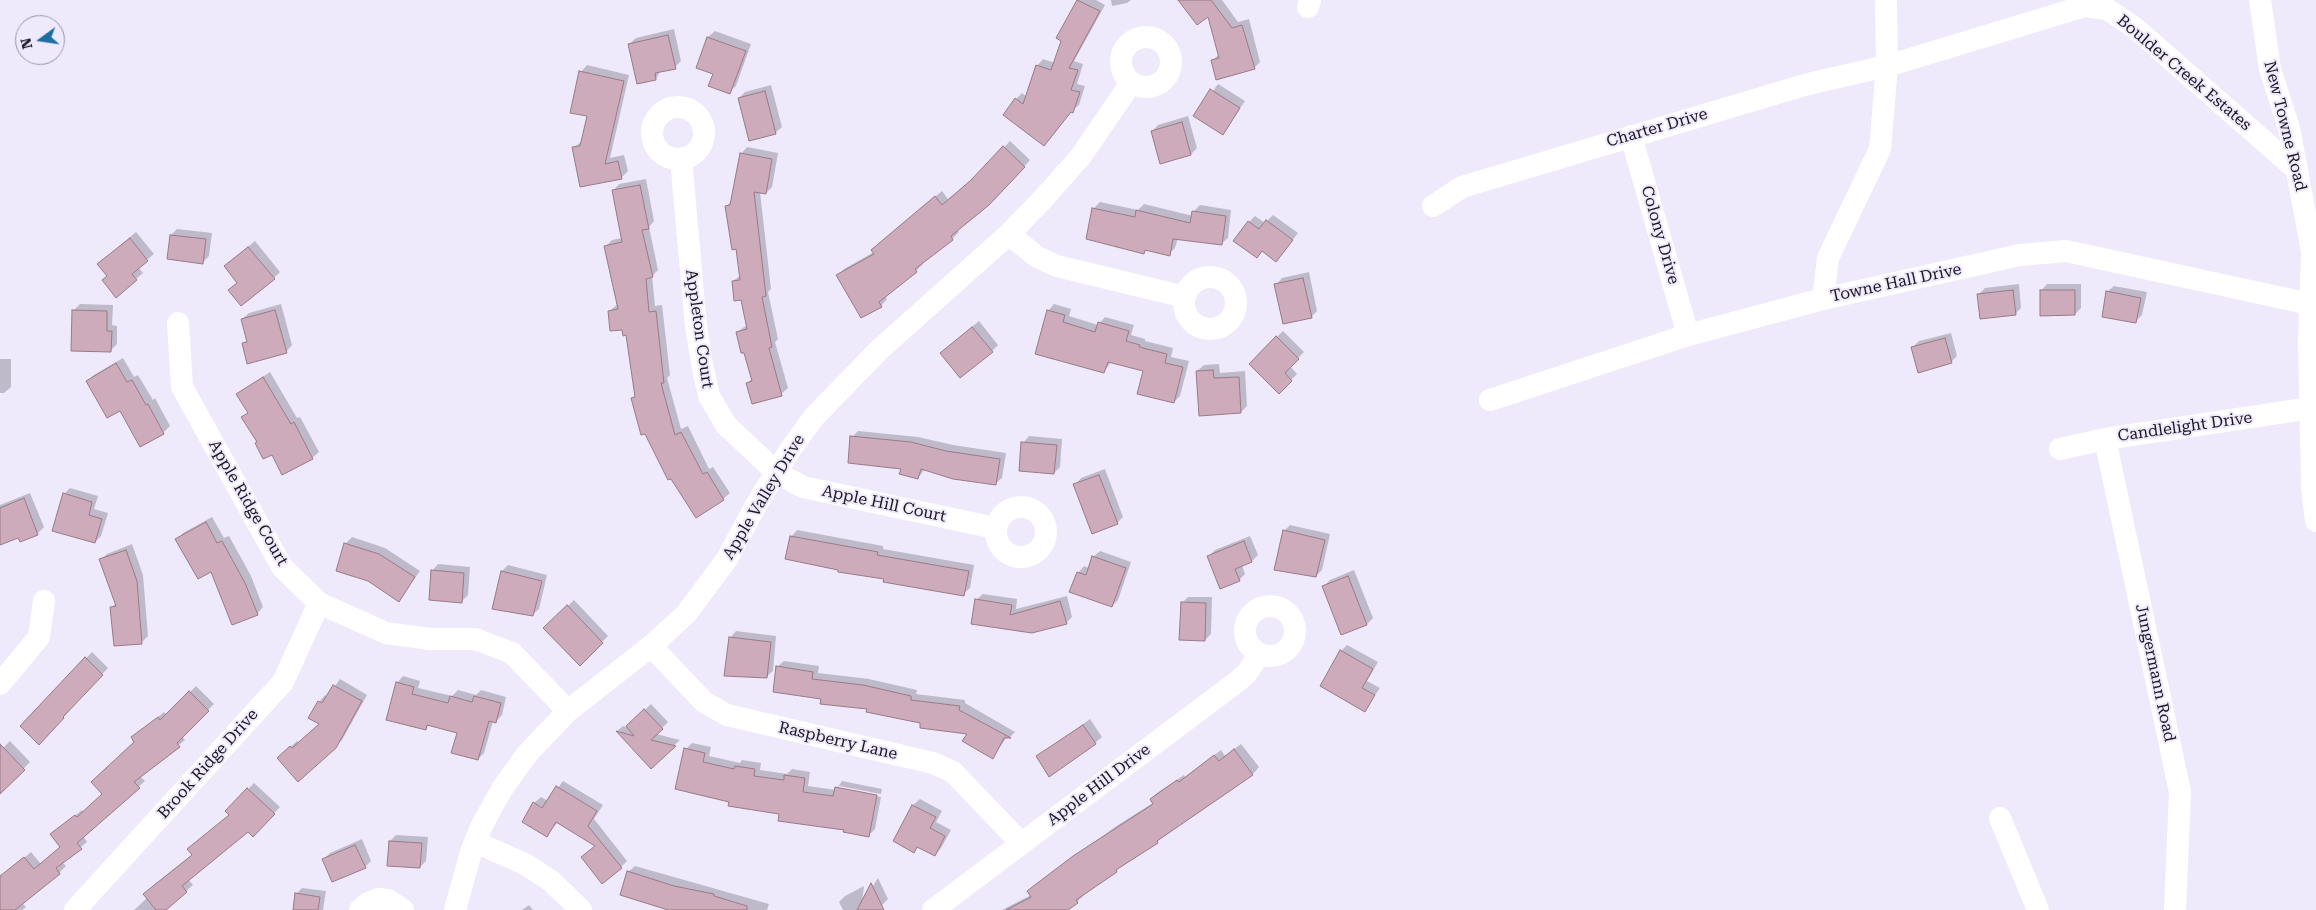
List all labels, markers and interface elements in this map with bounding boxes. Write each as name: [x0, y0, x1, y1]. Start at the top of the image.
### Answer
street label: Boulder Creek Estates: [2113, 11, 2255, 135]
north arrow: [15, 15, 65, 65]
text: N: [17, 36, 35, 51]
street label: New Towne Road: [2260, 59, 2310, 193]
street label: Charter Drive: [1604, 104, 1710, 152]
street label: Colony Drive: [1637, 184, 1683, 286]
street label: Towne Hall Drive: [1829, 260, 1963, 306]
street label: Appleton Court: [681, 268, 717, 390]
street label: Candlelight Drive: [2117, 408, 2253, 446]
street label: Apple Valley Drive: [719, 431, 809, 563]
street label: Apple Ridge Court: [204, 437, 292, 569]
street label: Apple Hill Court: [820, 481, 948, 527]
street label: Jungermann Road: [2131, 602, 2179, 744]
street label: Brook Ridge Drive: [154, 705, 262, 823]
street label: Raspberry Lane: [777, 718, 899, 764]
street label: Apple Hill Drive: [1044, 740, 1154, 830]

